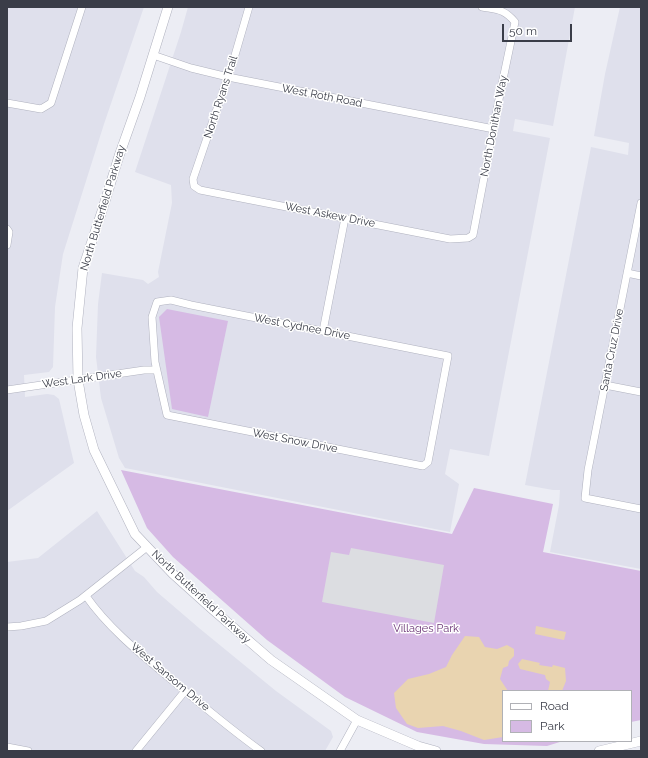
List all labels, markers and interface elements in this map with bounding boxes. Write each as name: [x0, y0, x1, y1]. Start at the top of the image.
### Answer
scale bar: [504, 16, 574, 42]
text: 50 m: [509, 24, 537, 38]
street label: North Ryans Trail: [201, 54, 241, 140]
street label: North Donithan Way: [478, 74, 510, 178]
street label: West Roth Road: [281, 82, 363, 110]
street label: North Butterfield Parkway: [78, 144, 128, 272]
street label: West Askew Drive: [284, 200, 376, 230]
street label: Santa Cruz Drive: [598, 308, 626, 392]
street label: West Cydnee Drive: [253, 311, 351, 343]
street label: West Lark Drive: [41, 367, 123, 391]
street label: West Snow Drive: [251, 426, 339, 456]
street label: North Butterfield Parkway: [149, 548, 253, 646]
park label: Villages Park: [393, 622, 459, 636]
street label: West Sansom Drive: [128, 640, 212, 714]
legend: [502, 690, 632, 742]
text: Road: [540, 699, 569, 713]
text: Park: [540, 719, 565, 733]

